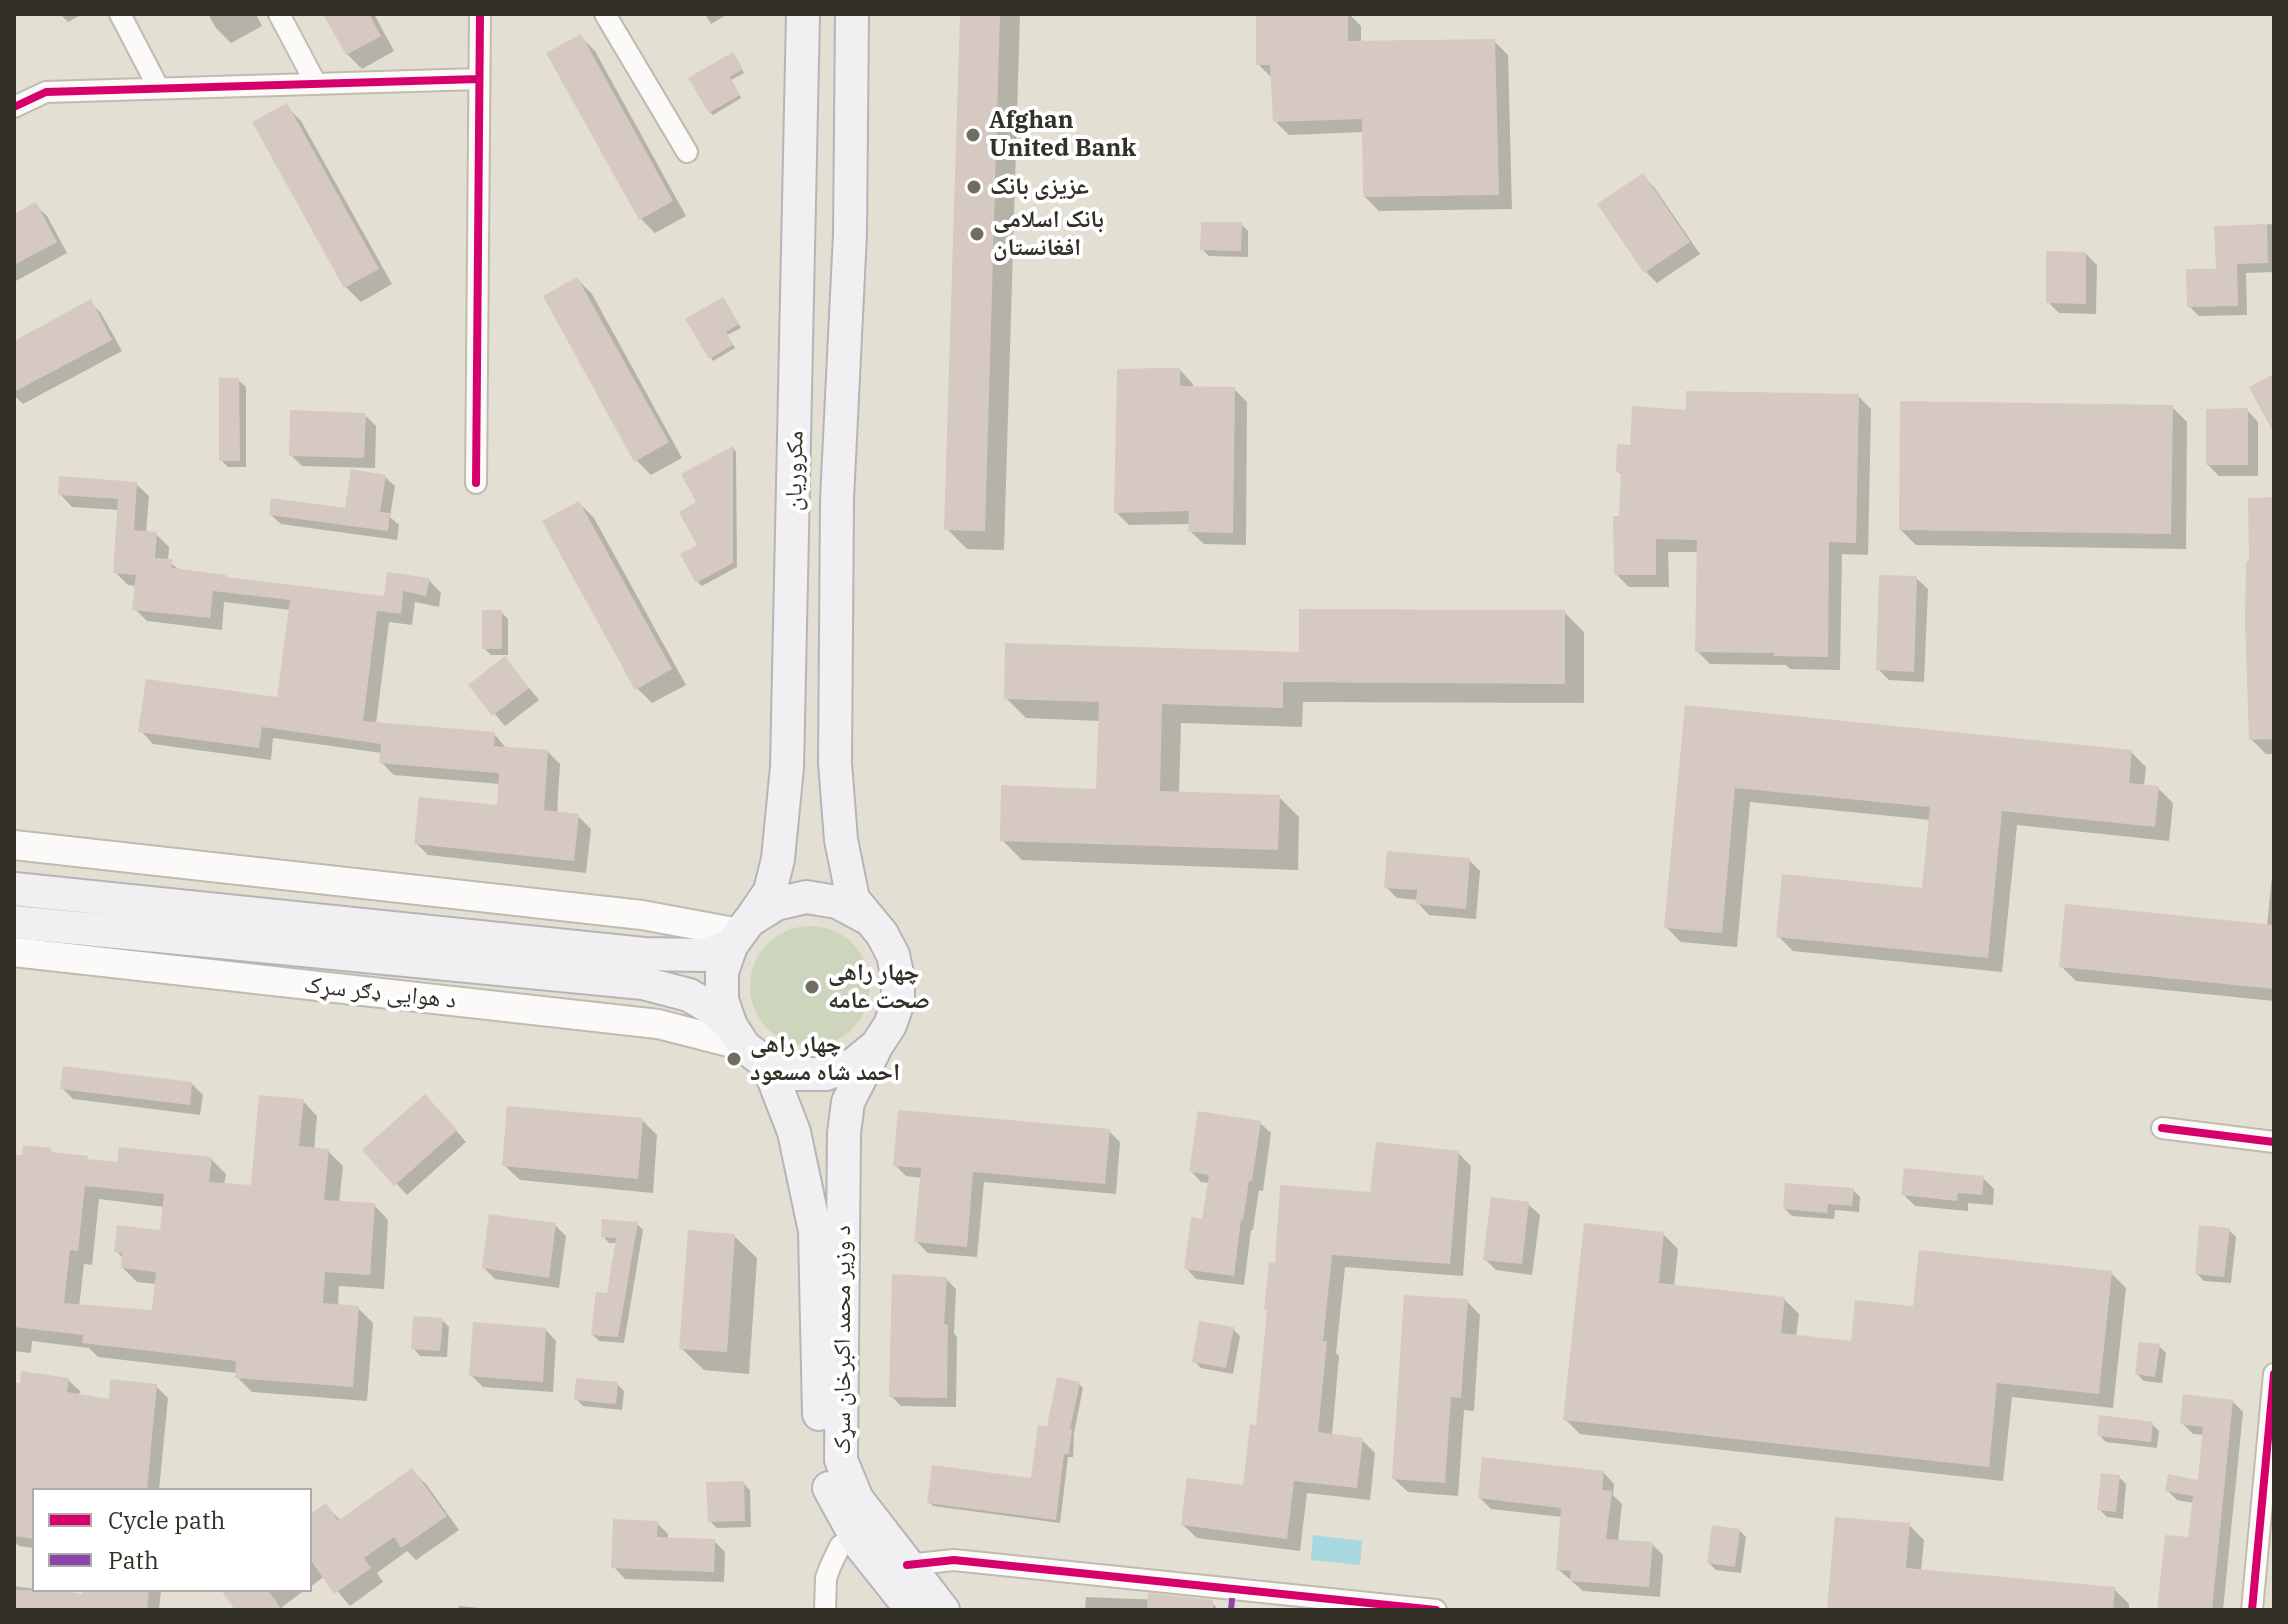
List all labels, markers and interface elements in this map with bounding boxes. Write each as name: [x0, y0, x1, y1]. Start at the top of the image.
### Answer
place label: Afghan United Bank: [989, 107, 1136, 163]
marker: Afghan United Bank: [964, 126, 982, 144]
place label: عزیزی بانک: [990, 173, 1089, 201]
marker: عزیزی بانک: [965, 178, 983, 196]
place label: بانک اسلامی افغانستان: [993, 206, 1104, 262]
marker: بانک اسلامی افغانستان: [968, 225, 986, 243]
street label: مکروریان: [780, 430, 810, 512]
place label: چهار راهی صحت عامه: [828, 959, 930, 1015]
street label: د هوایی ډګر سړک: [302, 971, 458, 1015]
marker: چهار راهی صحت عامه: [803, 978, 821, 996]
place label: چهار راهی احمد شاه مسعود: [750, 1031, 900, 1087]
marker: چهار راهی احمد شاه مسعود: [725, 1050, 743, 1068]
street label: د وزیر محمد اکبرخان سړک: [829, 1225, 857, 1455]
legend: [32, 1488, 312, 1592]
text: Cycle path: [108, 1504, 225, 1536]
text: Path: [108, 1544, 159, 1576]

